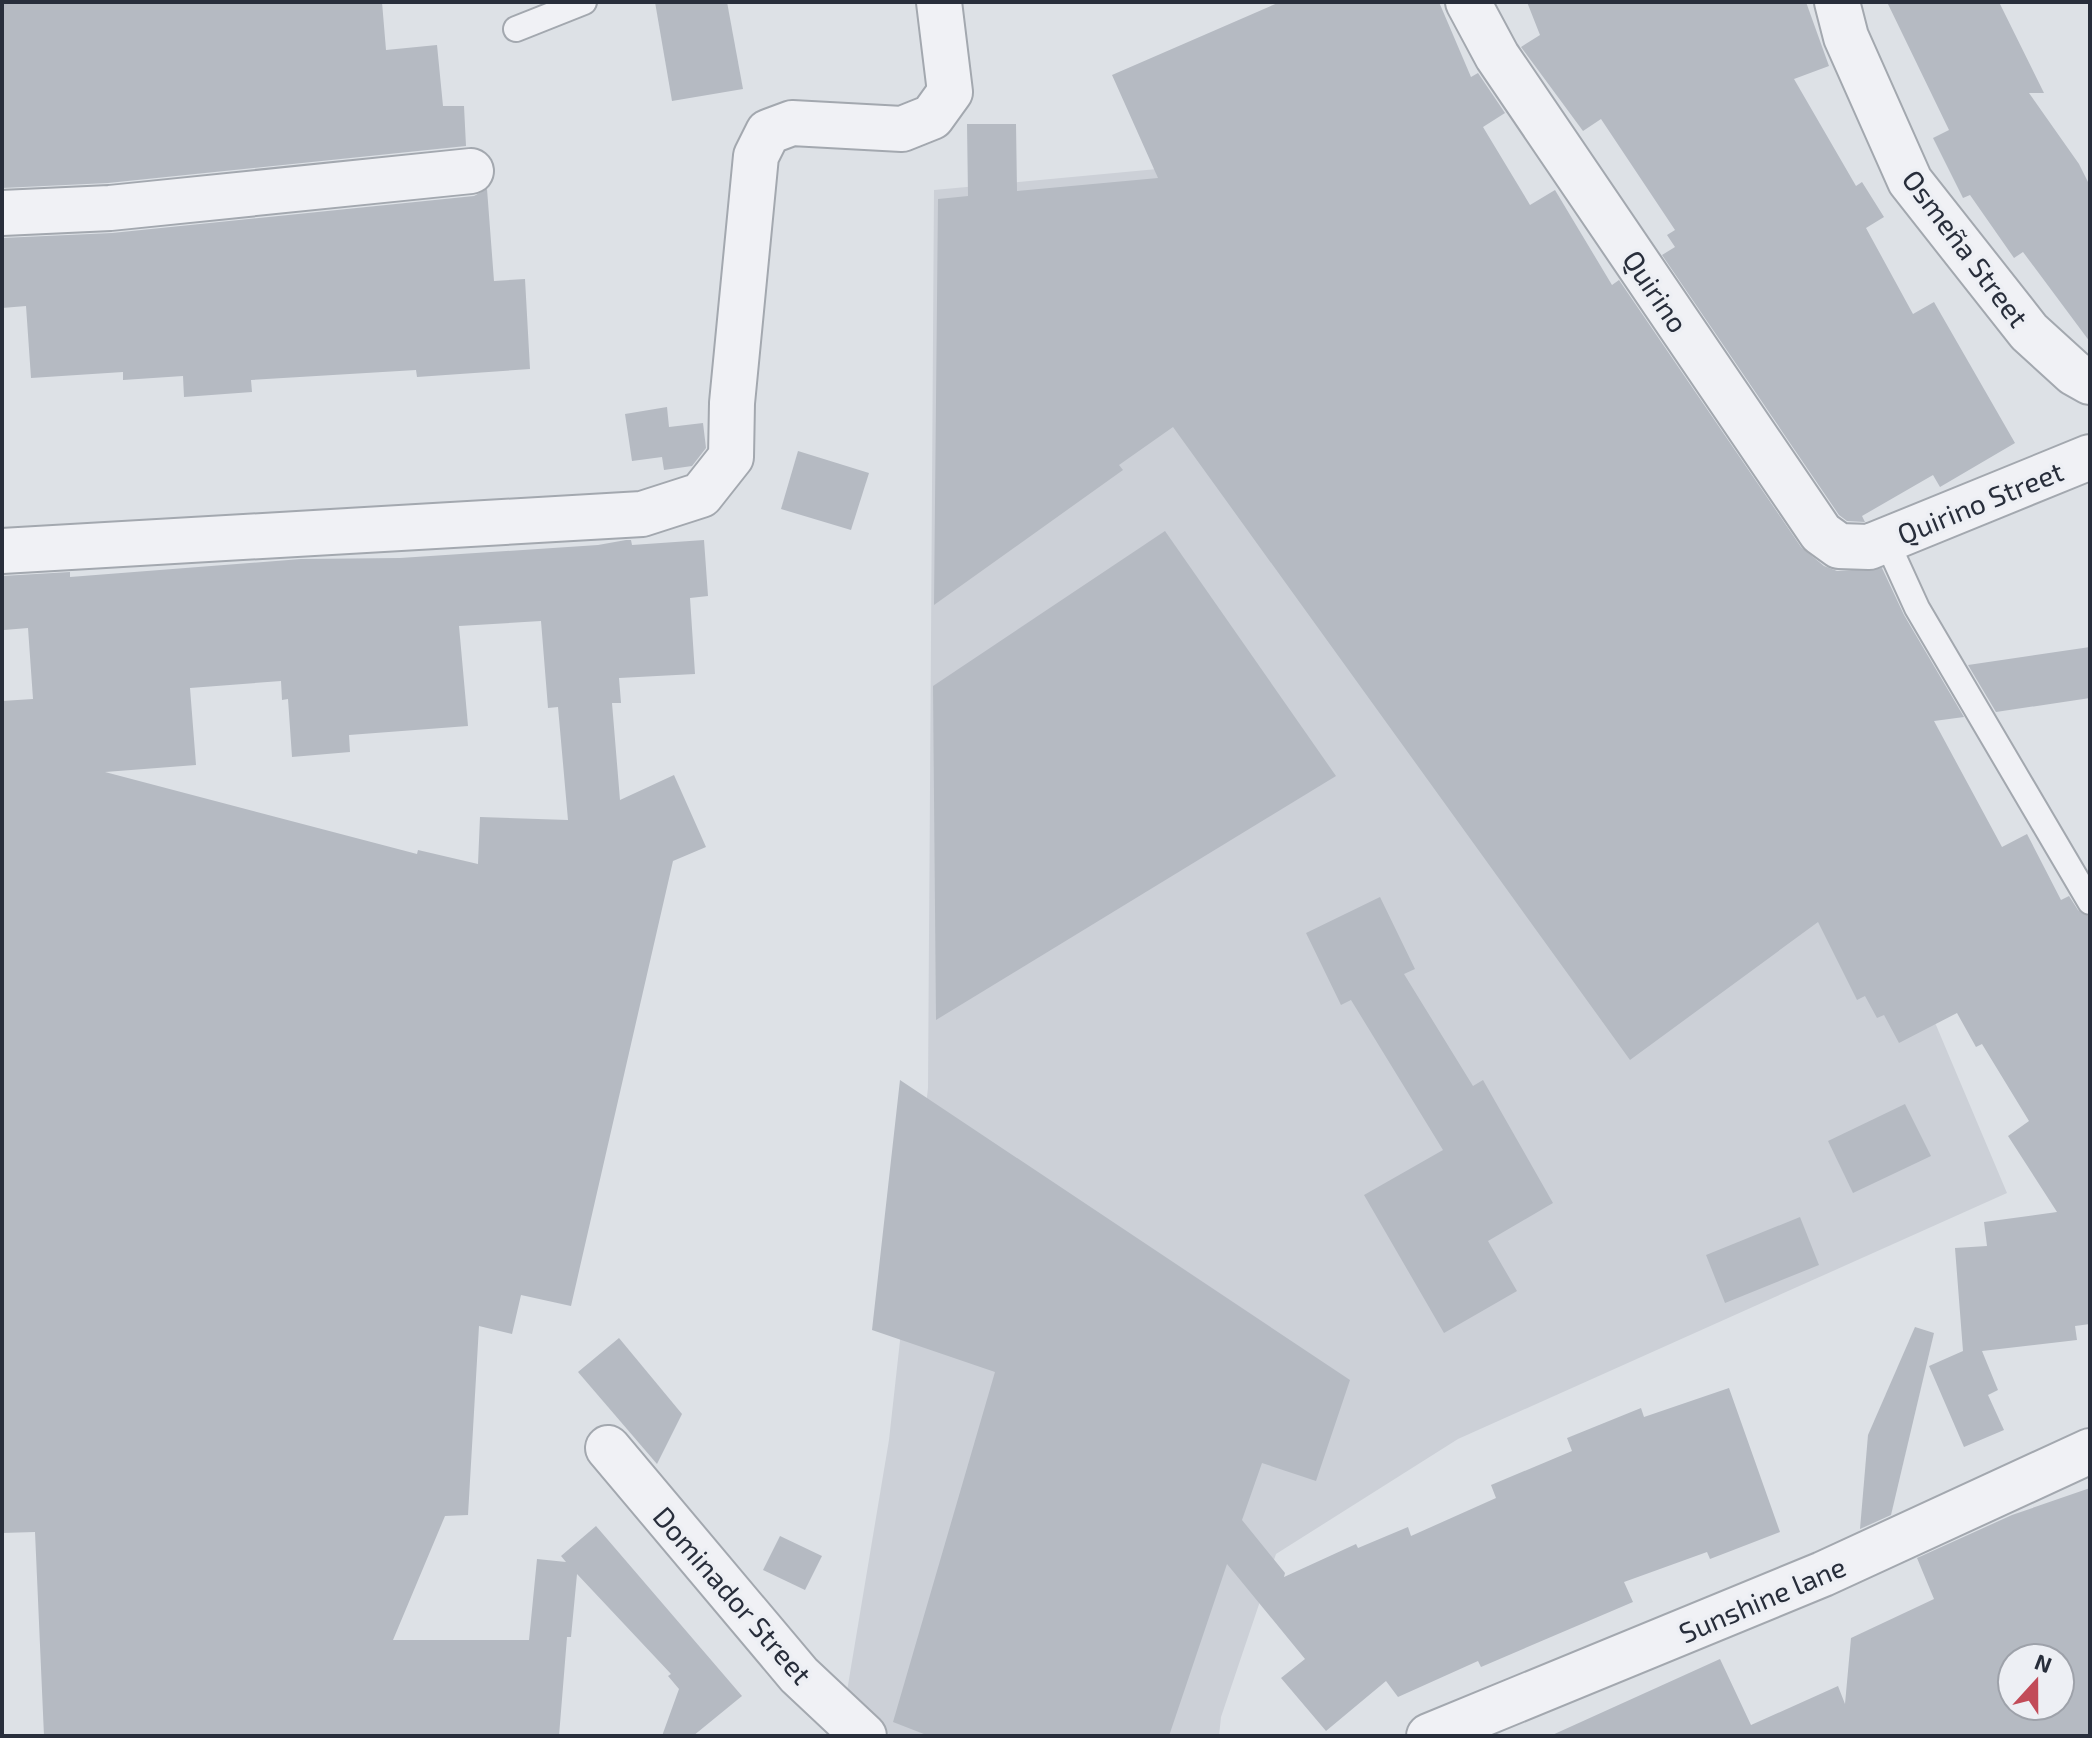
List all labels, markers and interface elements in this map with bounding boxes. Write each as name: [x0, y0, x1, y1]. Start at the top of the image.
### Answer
street label: Osmeña Street: [1896, 163, 2036, 333]
street label: Quirino: [1616, 243, 1696, 339]
street label: Quirino Street: [1892, 453, 2068, 551]
street label: Dominador Street: [647, 1499, 819, 1691]
street label: Sunshine lane: [1673, 1549, 1851, 1649]
north arrow: [1996, 1642, 2076, 1722]
text: N: [2031, 1647, 2056, 1677]

